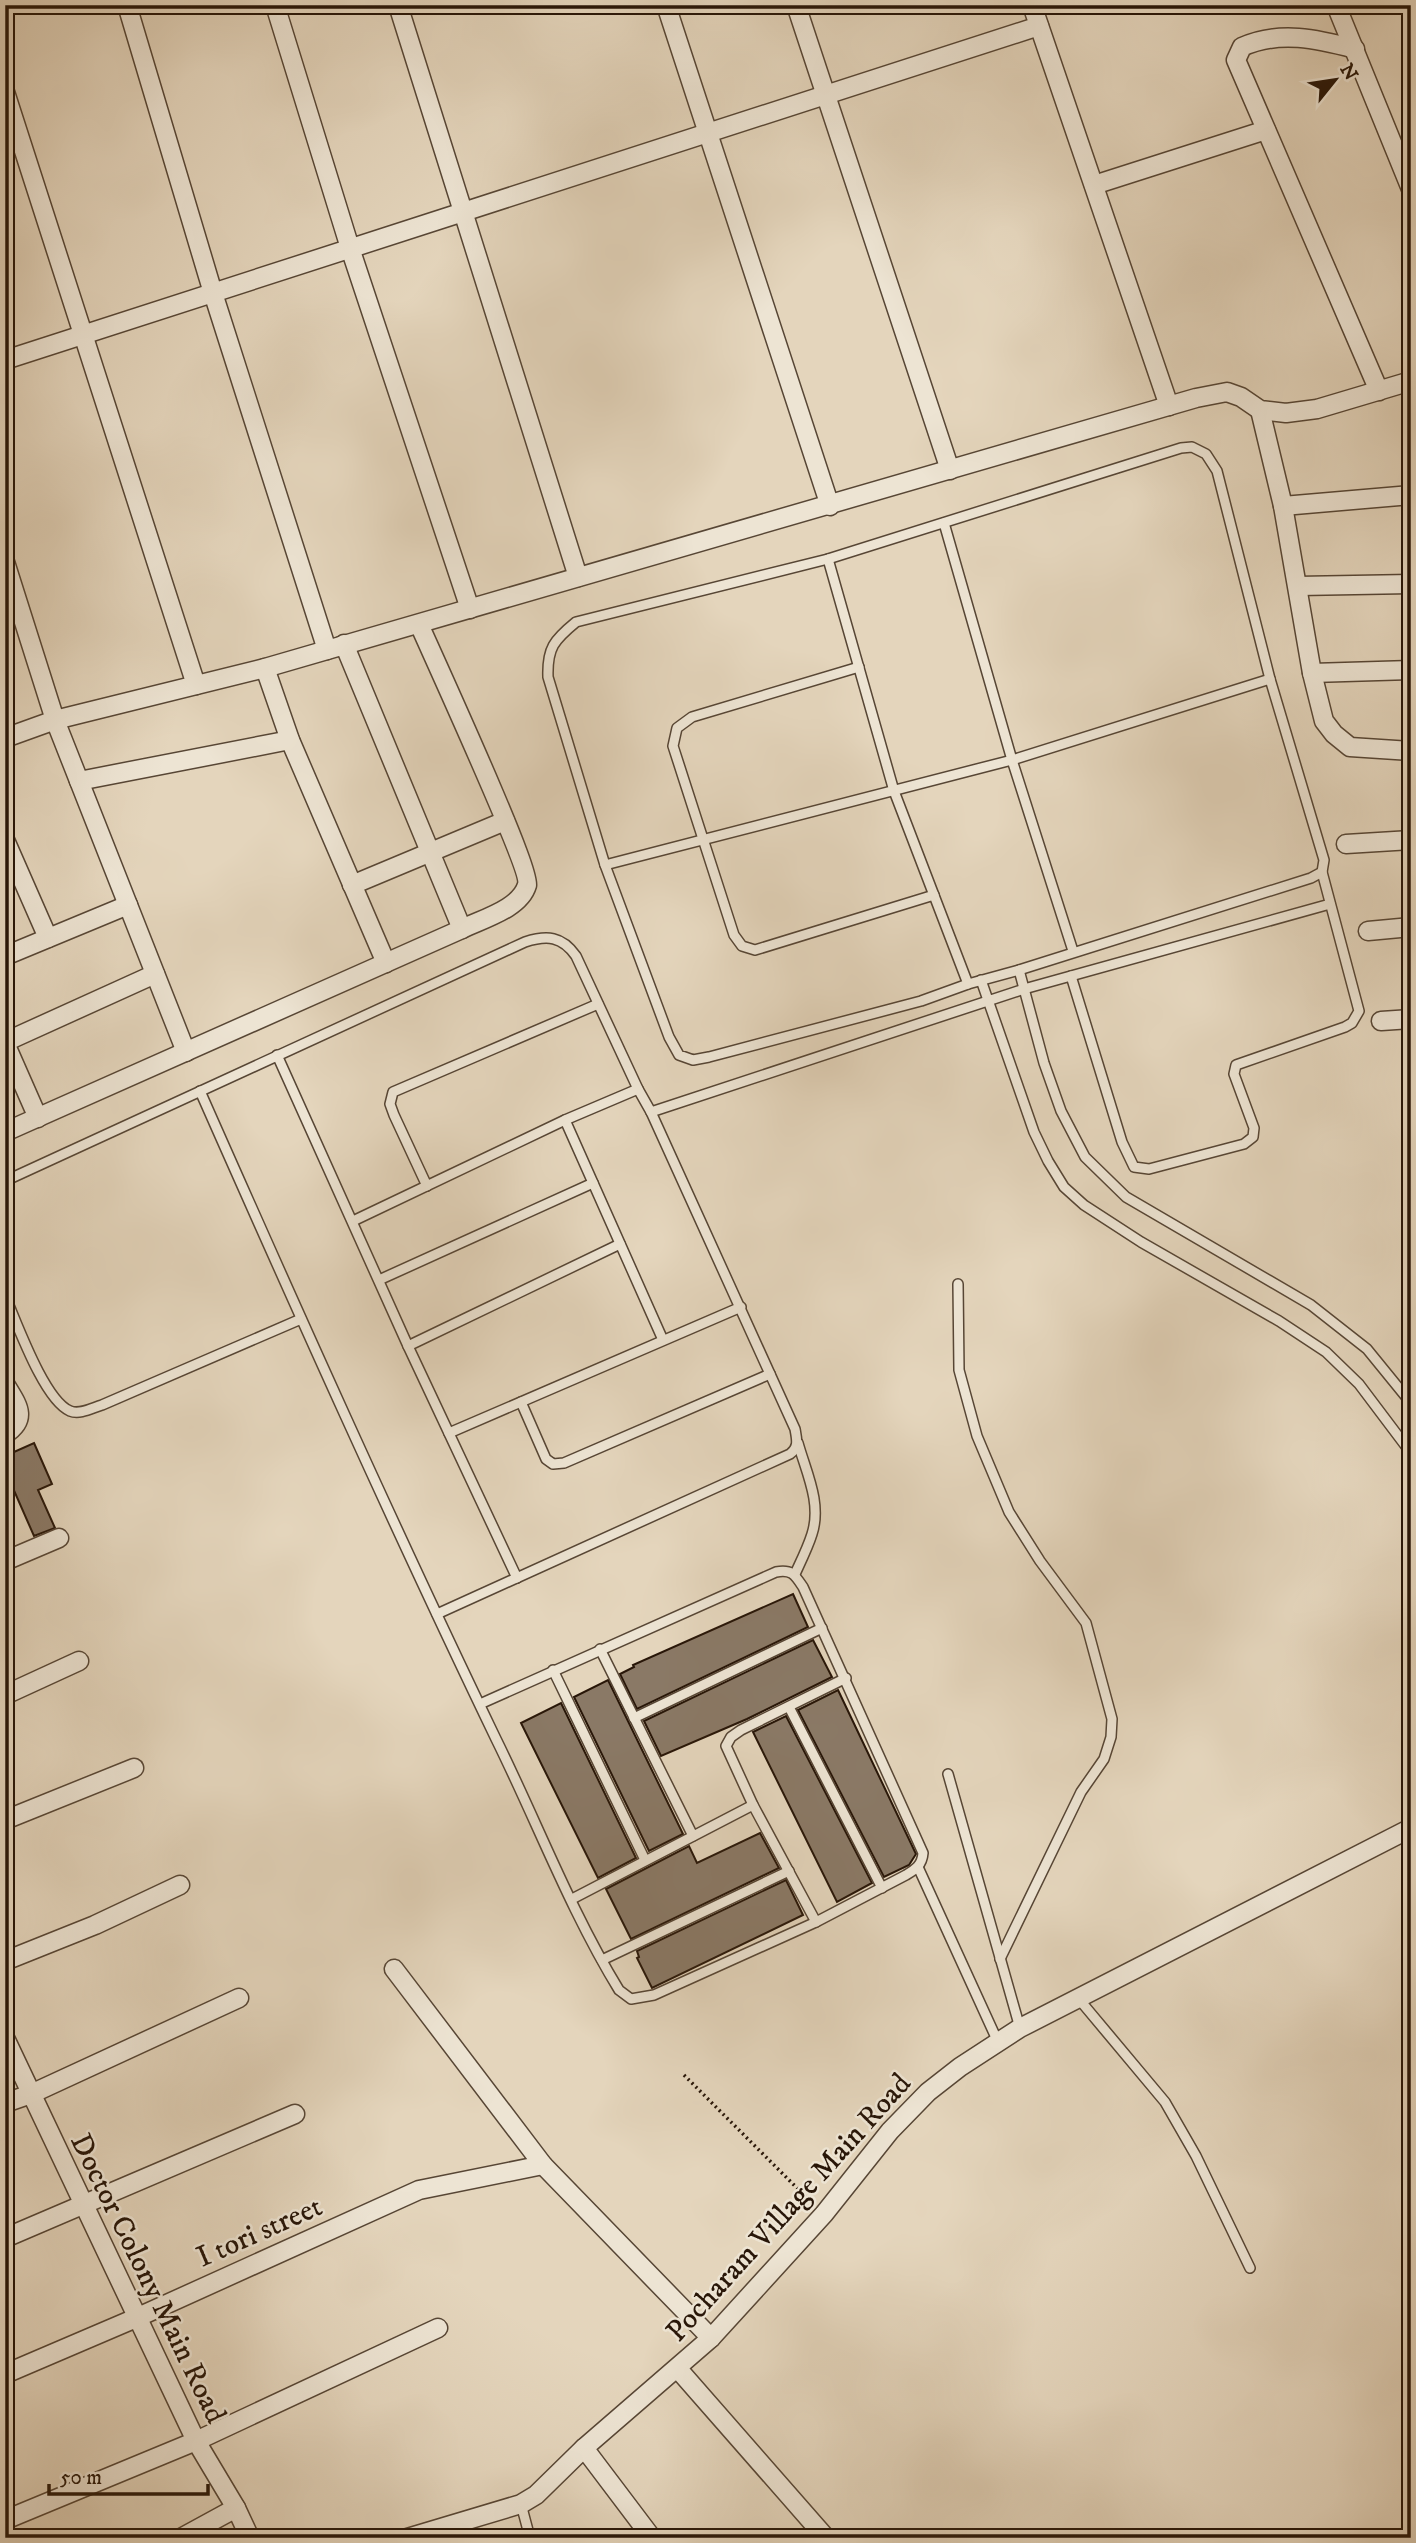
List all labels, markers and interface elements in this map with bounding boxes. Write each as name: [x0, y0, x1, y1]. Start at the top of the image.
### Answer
north arrow: [1300, 46, 1370, 116]
text: N: [1335, 60, 1362, 85]
street label: Pocharam Village Main Road: [659, 2066, 920, 2350]
street label: Doctor Colony Main Road: [61, 2128, 234, 2430]
street label: I tori street: [191, 2188, 328, 2276]
scale bar: [49, 2452, 208, 2496]
text: 50 m: [60, 2465, 102, 2491]

